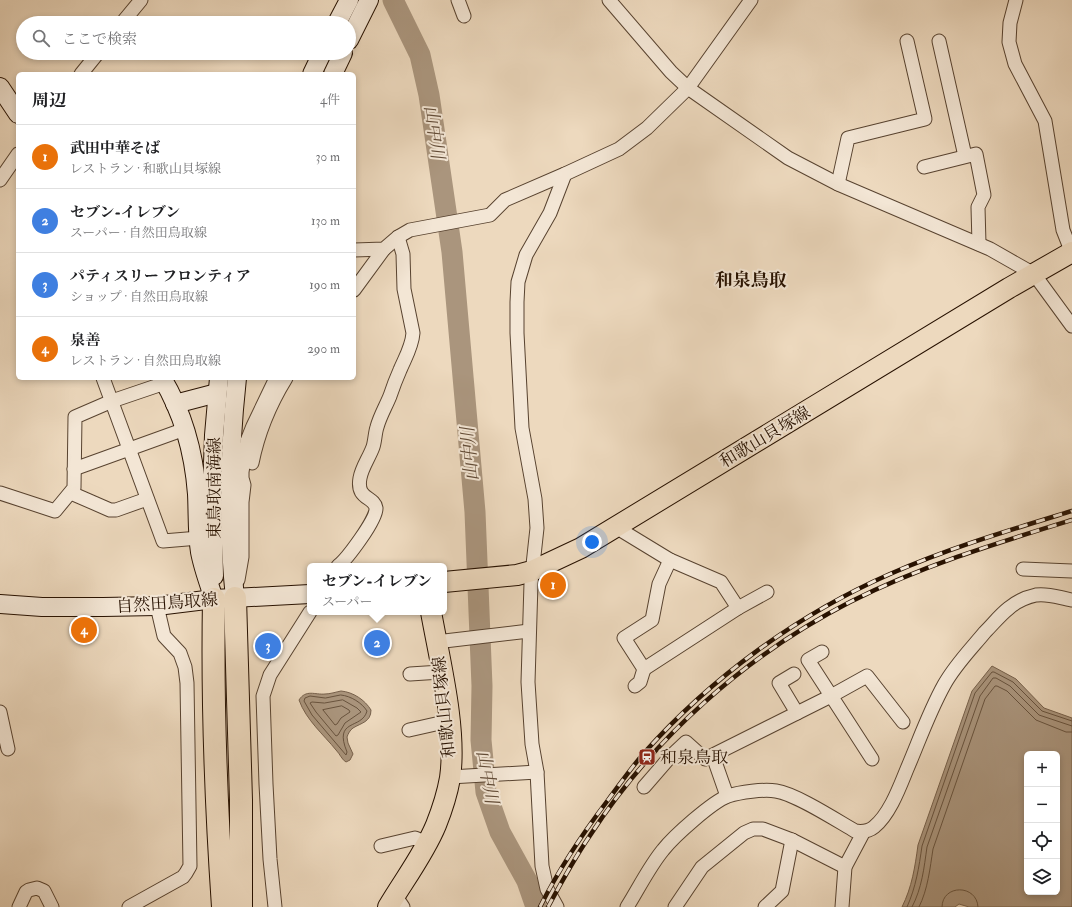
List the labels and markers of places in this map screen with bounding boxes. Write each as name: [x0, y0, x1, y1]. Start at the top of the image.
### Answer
pin: 1: [540, 570, 566, 600]
pin: 4: [71, 615, 97, 645]
pin: 2: [364, 628, 390, 658]
pin: 3: [255, 631, 281, 661]
station icon: 和泉鳥取: [637, 747, 657, 767]
place label: 和泉鳥取: [660, 747, 728, 768]

